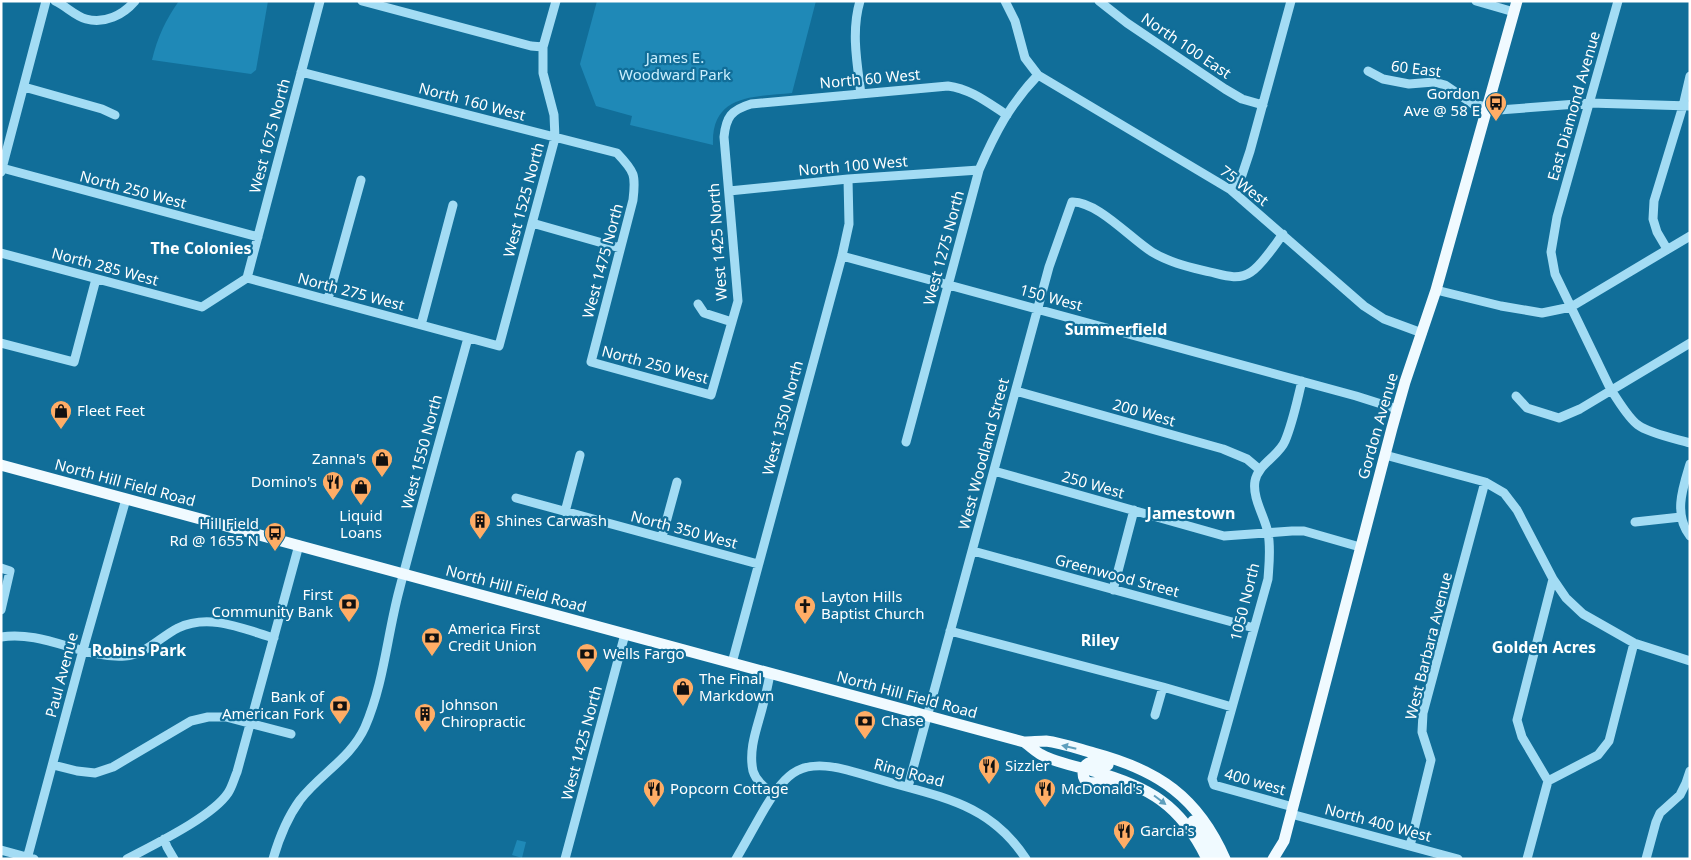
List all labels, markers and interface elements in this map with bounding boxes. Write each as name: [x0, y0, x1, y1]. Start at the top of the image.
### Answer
street label: North 100 East: [1138, 8, 1236, 83]
street label: East Diamond Avenue: [1542, 29, 1604, 183]
park label: James E. Woodward Park: [619, 47, 731, 84]
street label: 60 East: [1390, 55, 1443, 81]
street label: North 60 West: [819, 64, 922, 92]
street label: West 1675 North: [244, 76, 294, 195]
street label: North 160 West: [417, 77, 528, 125]
place label: Gordon Ave @ 58 E: [1404, 83, 1480, 120]
bus stop icon: Gordon Ave @ 58 E: [1484, 91, 1508, 122]
street label: West 1525 North: [498, 140, 548, 259]
street label: North 100 West: [797, 150, 909, 180]
street label: 75 West: [1216, 160, 1273, 210]
street label: North 250 West: [78, 165, 189, 213]
street label: West 1425 North: [703, 182, 731, 302]
street label: West 1275 North: [918, 188, 968, 307]
street label: West 1475 North: [577, 201, 627, 320]
district label: The Colonies: [150, 237, 252, 259]
street label: North 285 West: [50, 242, 161, 290]
street label: North 275 West: [296, 267, 407, 315]
street label: 150 West: [1018, 279, 1085, 315]
district label: Summerfield: [1065, 318, 1167, 340]
street label: North 250 West: [600, 340, 711, 388]
street label: West 1350 North: [757, 358, 807, 477]
street label: Gordon Avenue: [1352, 370, 1402, 481]
street label: West Woodland Street: [953, 375, 1013, 532]
street label: West 1550 North: [396, 392, 446, 511]
street label: 200 West: [1111, 394, 1179, 431]
shop icon: Fleet Feet: [49, 399, 73, 430]
place label: Fleet Feet: [77, 400, 146, 420]
shop icon: Zanna's: [370, 447, 394, 478]
place label: Zanna's: [312, 448, 366, 468]
street label: North Hill Field Road: [53, 454, 198, 510]
street label: 250 West: [1060, 466, 1128, 503]
restaurant icon: Domino's: [321, 470, 345, 501]
place label: Domino's: [251, 471, 317, 491]
shop icon: Liquid Loans: [349, 475, 373, 506]
district label: Jamestown: [1145, 502, 1235, 524]
place label: Liquid Loans: [339, 505, 383, 542]
street label: North 350 West: [629, 505, 740, 553]
building icon: Shines Carwash: [468, 509, 492, 540]
place label: Shines Carwash: [496, 510, 607, 530]
place label: Hill Field Rd @ 1655 N: [170, 513, 259, 550]
bus stop icon: Hill Field Rd @ 1655 N: [263, 521, 287, 552]
street label: Greenwood Street: [1053, 549, 1182, 601]
street label: North Hill Field Road: [444, 560, 589, 616]
street label: 1050 North: [1225, 561, 1263, 643]
street label: West Barbara Avenue: [1400, 570, 1456, 722]
place label: First Community Bank: [212, 584, 334, 621]
place label: Layton Hills Baptist Church: [821, 586, 925, 623]
bank icon: First Community Bank: [337, 592, 361, 623]
church icon: Layton Hills Baptist Church: [793, 594, 817, 625]
place label: America First Credit Union: [448, 618, 541, 655]
bank icon: America First Credit Union: [420, 626, 444, 657]
district label: Riley: [1081, 629, 1120, 651]
street label: Paul Avenue: [40, 630, 82, 719]
district label: Golden Acres: [1492, 636, 1596, 658]
district label: Robins Park: [92, 639, 186, 661]
bank icon: Wells Fargo: [575, 642, 599, 673]
place label: Wells Fargo: [603, 643, 684, 663]
street label: North Hill Field Road: [835, 666, 980, 722]
place label: The Final Markdown: [699, 668, 774, 705]
shop icon: The Final Markdown: [671, 676, 695, 707]
street label: West 1425 North: [556, 683, 606, 802]
place label: Bank of American Fork: [222, 686, 325, 723]
bank icon: Bank of American Fork: [328, 694, 352, 725]
place label: Johnson Chiropractic: [439, 694, 526, 731]
building icon: Johnson Chiropractic: [413, 702, 437, 733]
bank icon: Chase: [853, 709, 877, 740]
place label: Chase: [881, 710, 924, 730]
one-way arrow: [1062, 743, 1077, 751]
street label: Ring Road: [872, 753, 946, 791]
restaurant icon: Sizzler: [977, 754, 1001, 785]
place label: Sizzler: [1005, 755, 1050, 775]
street label: 400 west: [1222, 763, 1289, 799]
restaurant icon: Popcorn Cottage: [642, 777, 666, 808]
restaurant icon: McDonald's: [1033, 777, 1057, 808]
place label: Popcorn Cottage: [670, 778, 789, 798]
place label: McDonald's: [1061, 778, 1143, 798]
one-way arrow: [1153, 795, 1167, 805]
street label: North 400 West: [1323, 798, 1434, 846]
restaurant icon: Garcia's: [1112, 819, 1136, 850]
place label: Garcia's: [1140, 820, 1195, 840]

